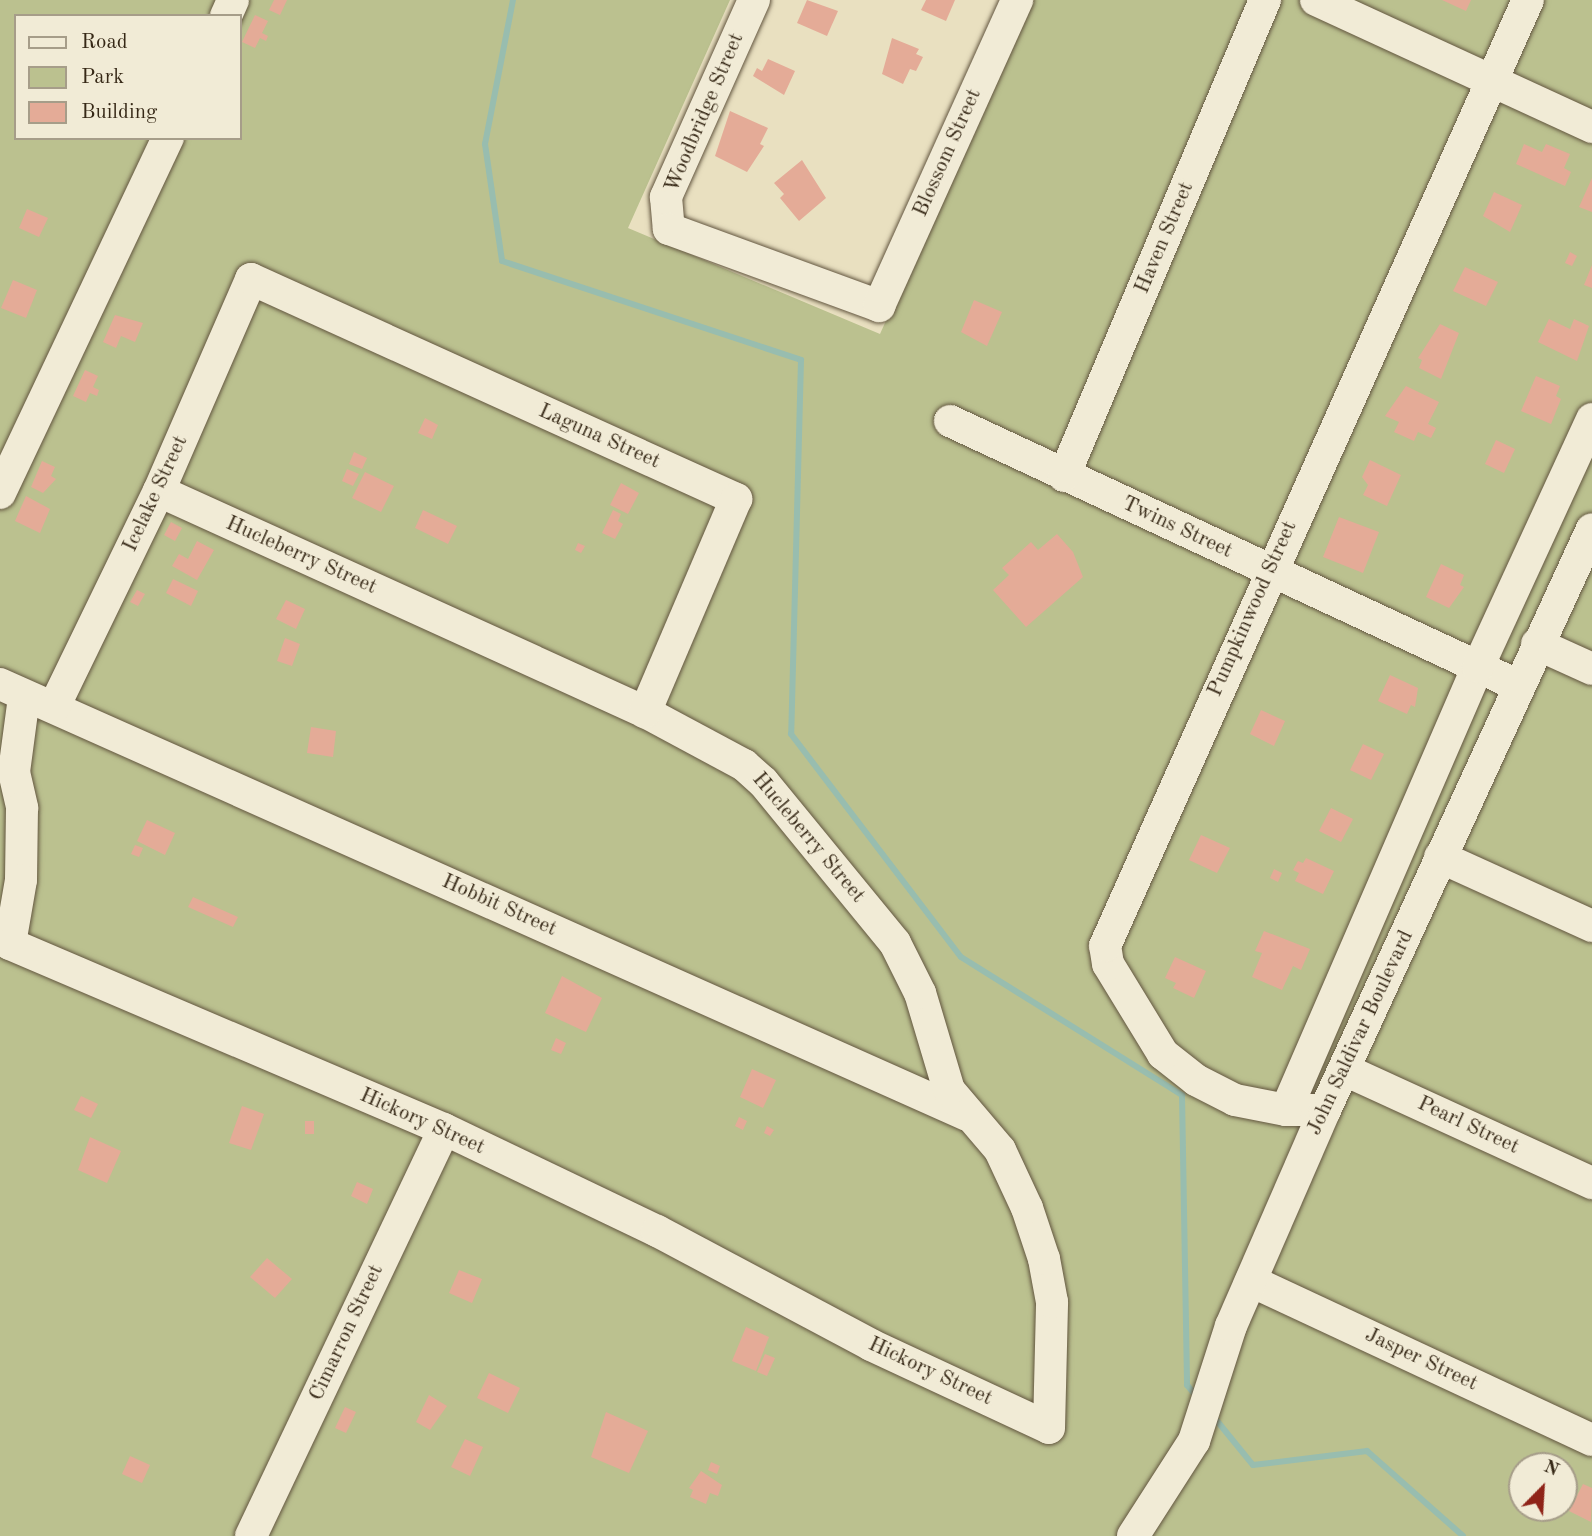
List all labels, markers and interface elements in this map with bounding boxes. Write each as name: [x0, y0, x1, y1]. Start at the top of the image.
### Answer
legend: [14, 14, 242, 140]
street label: Woodbridge Street: [660, 29, 750, 197]
text: Road: [81, 32, 128, 53]
text: Park: [81, 67, 124, 88]
street label: Blossom Street: [909, 85, 987, 221]
text: Building: [81, 102, 157, 123]
street label: Haven Street: [1130, 178, 1200, 298]
street label: Laguna Street: [534, 399, 664, 475]
street label: Icelake Street: [118, 432, 194, 556]
street label: Twins Street: [1118, 491, 1236, 565]
street label: Hucleberry Street: [222, 511, 380, 601]
street label: Pumpkinwood Street: [1203, 517, 1303, 701]
street label: Hucleberry Street: [746, 768, 870, 908]
street label: Hobbit Street: [438, 869, 560, 943]
street label: John Saldivar Boulevard: [1302, 926, 1420, 1140]
street label: Hickory Street: [356, 1083, 488, 1161]
street label: Pearl Street: [1413, 1092, 1523, 1160]
street label: Cimarron Street: [304, 1261, 390, 1405]
street label: Jasper Street: [1361, 1323, 1481, 1397]
street label: Hickory Street: [864, 1332, 996, 1412]
north arrow: [1508, 1452, 1578, 1522]
text: N: [1540, 1458, 1561, 1481]

